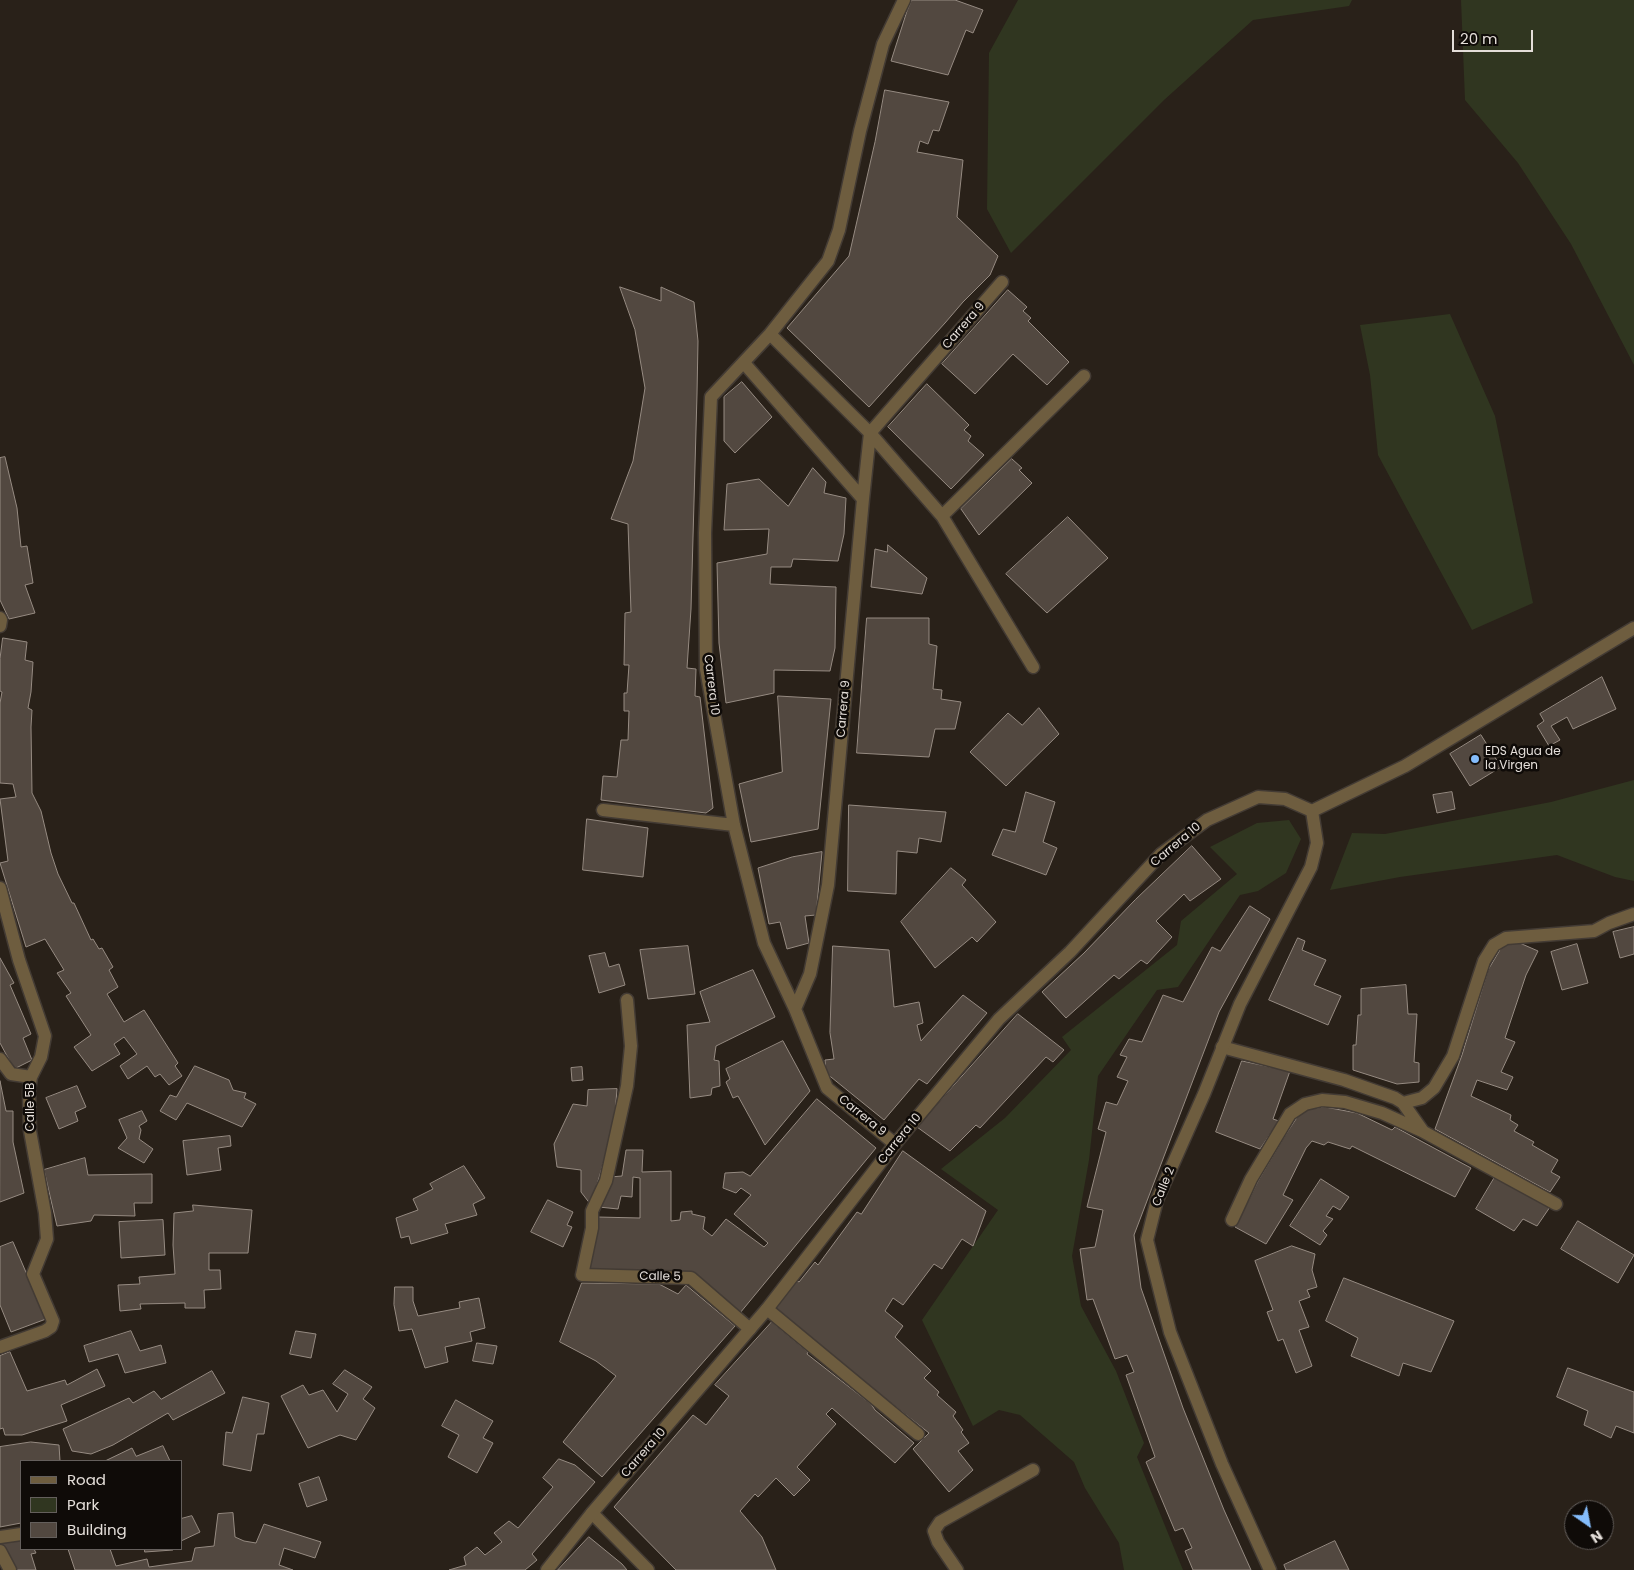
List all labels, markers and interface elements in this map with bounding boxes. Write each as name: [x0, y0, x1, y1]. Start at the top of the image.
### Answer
scale bar: [1454, 20, 1535, 52]
text: 20 m: [1460, 28, 1498, 49]
street label: Carrera 9: [940, 300, 988, 352]
street label: Carrera 10: [700, 654, 722, 716]
street label: Carrera 9: [834, 680, 854, 738]
place label: EDS Agua de la Virgen: [1485, 745, 1561, 773]
marker: EDS Agua de la Virgen: [1469, 753, 1481, 765]
street label: Carrera 10: [1148, 820, 1204, 870]
street label: Calle 5B: [24, 1083, 38, 1131]
street label: Carrera 9: [835, 1092, 889, 1140]
street label: Carrera 10: [875, 1111, 925, 1167]
street label: Calle 2: [1150, 1165, 1178, 1209]
street label: Calle 5: [639, 1269, 681, 1285]
street label: Carrera 10: [619, 1425, 669, 1481]
legend: [20, 1460, 182, 1550]
text: Road: [67, 1469, 106, 1490]
text: Park: [67, 1494, 99, 1515]
north arrow: [1564, 1500, 1614, 1550]
text: Building: [67, 1519, 127, 1540]
text: N: [1587, 1525, 1606, 1548]

